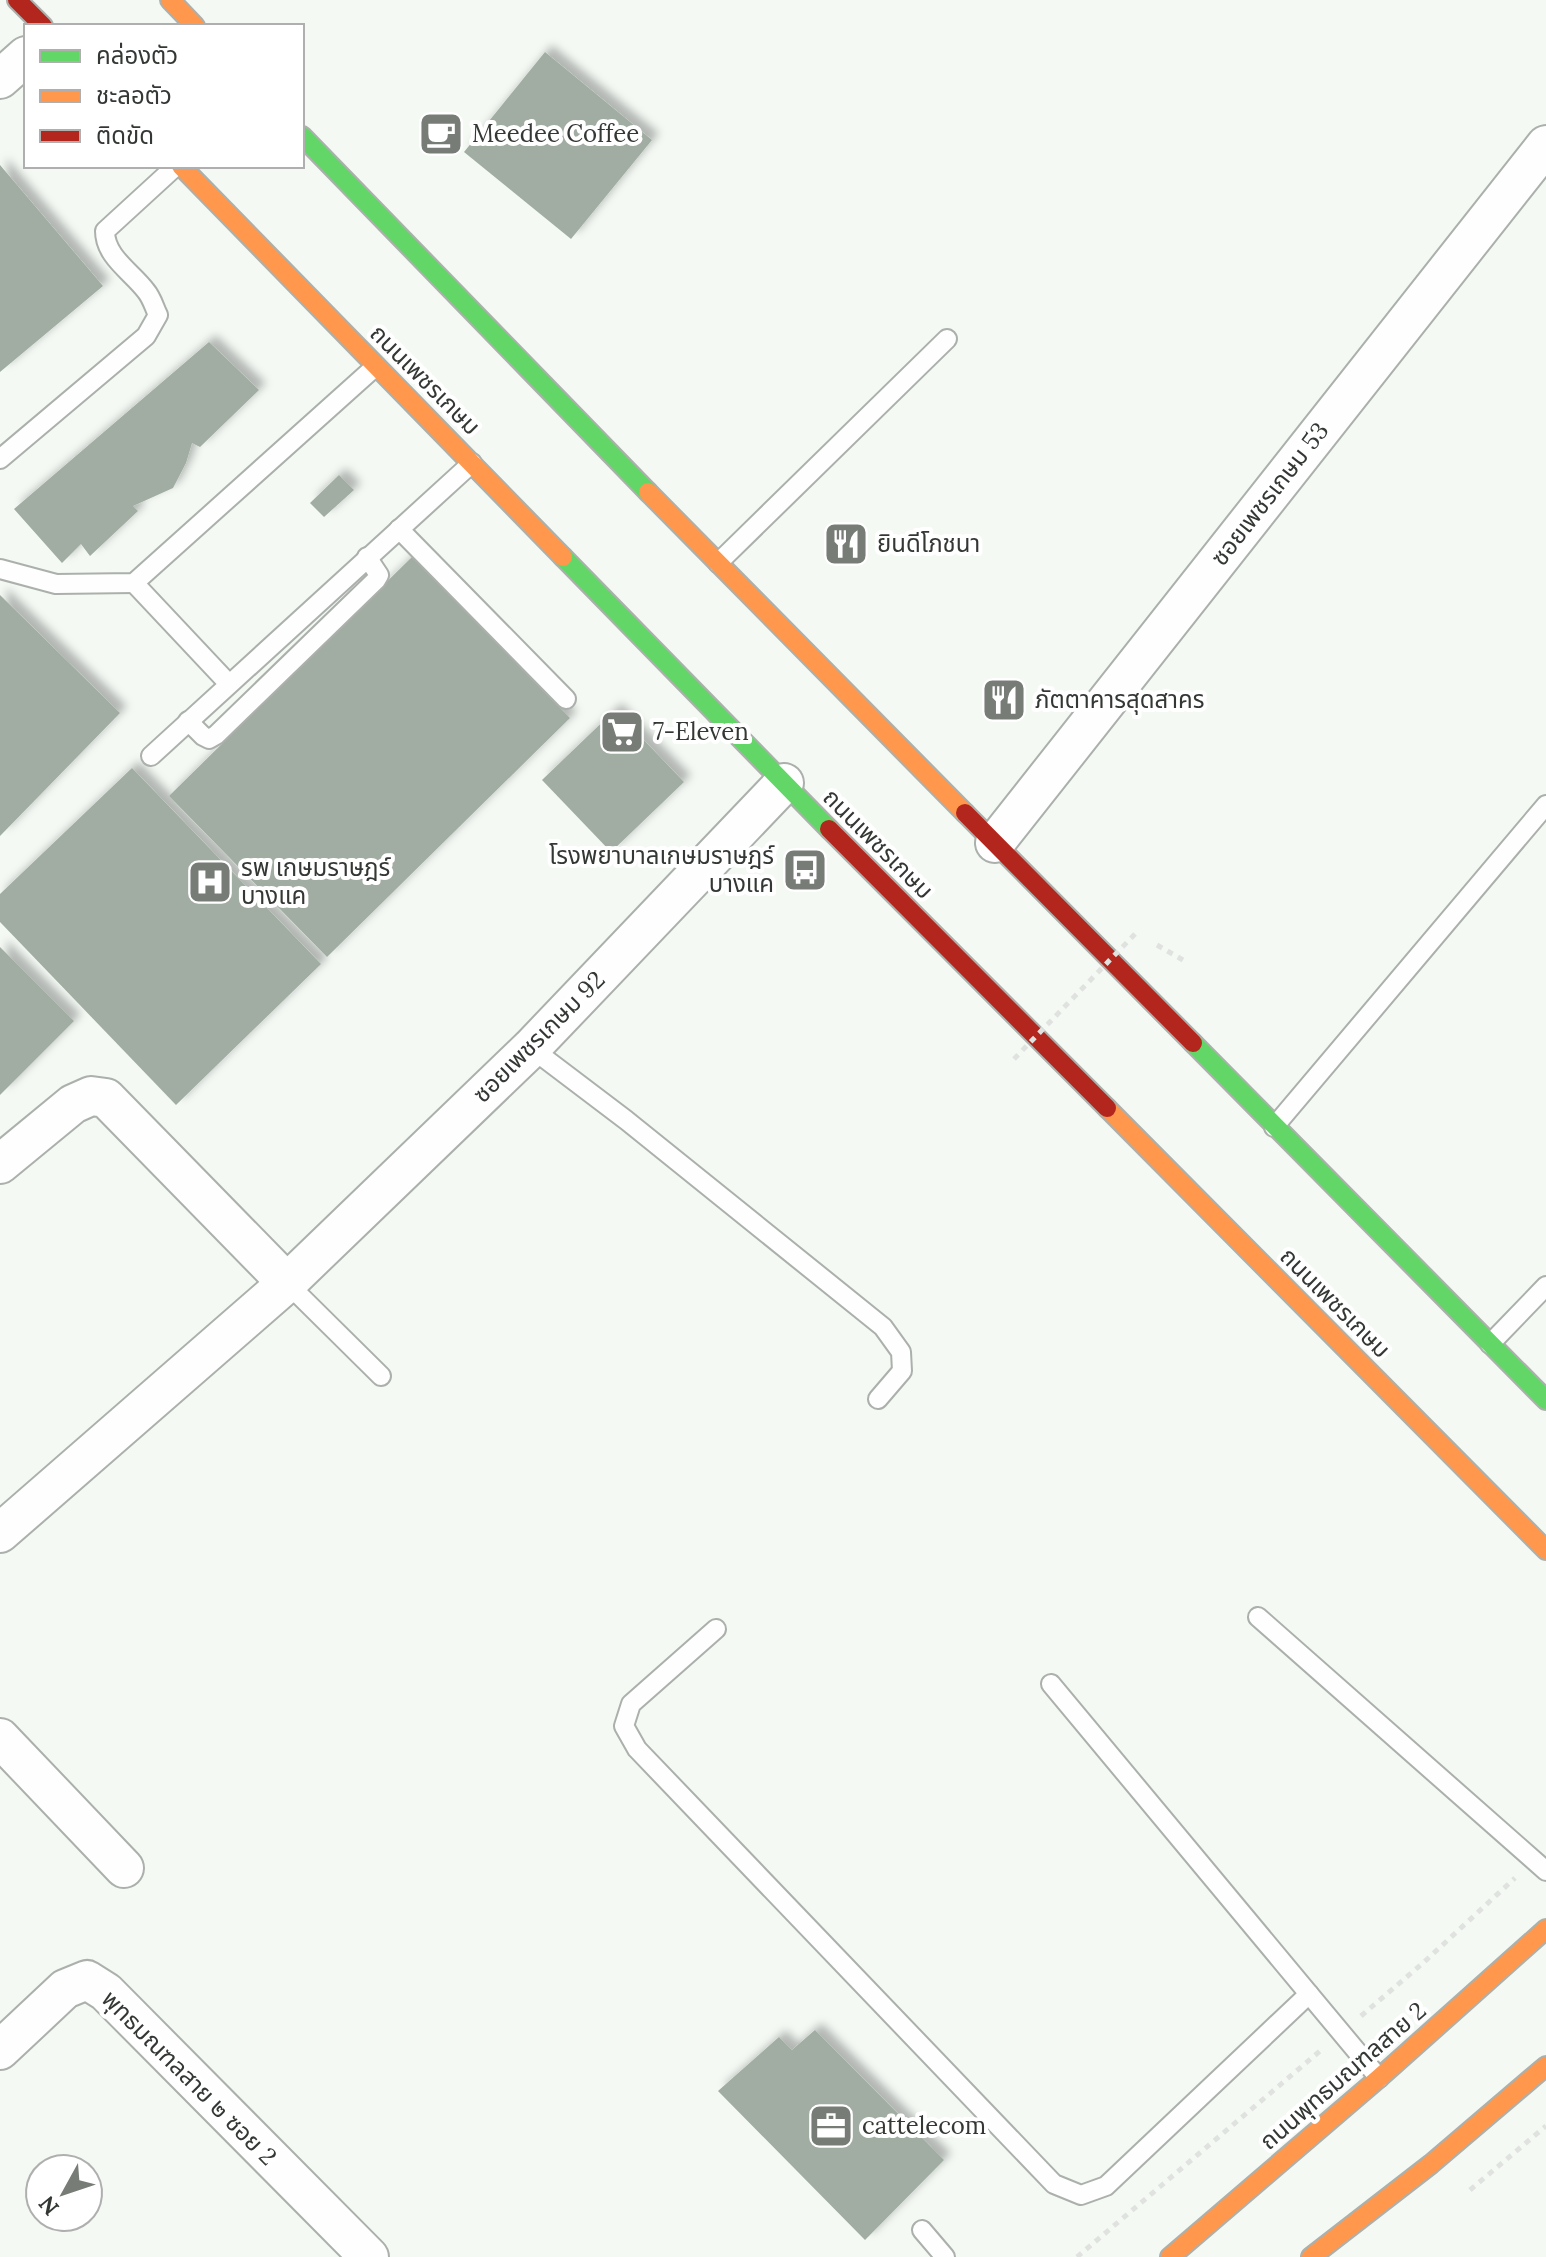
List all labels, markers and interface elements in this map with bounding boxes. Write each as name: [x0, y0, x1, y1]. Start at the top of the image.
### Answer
legend: [24, 24, 304, 168]
text: คล่องตัว: [96, 40, 178, 71]
text: ชะลอตัว: [96, 80, 172, 111]
cafe icon: Meedee Coffee: [417, 110, 465, 158]
place label: Meedee Coffee: [472, 118, 639, 149]
text: ติดขัด: [96, 120, 154, 151]
street label: ถนนเพชรเกษม: [364, 318, 487, 441]
street label: ซอยเพชรเกษม 53: [1204, 416, 1335, 572]
restaurant icon: ยินดีโภชนา: [822, 520, 870, 568]
place label: ยินดีโภชนา: [877, 528, 980, 559]
restaurant icon: ภัตตาคารสุดสาคร: [980, 676, 1028, 724]
place label: ภัตตาคารสุดสาคร: [1035, 684, 1204, 715]
supermarket icon: 7-Eleven: [598, 708, 646, 756]
place label: 7-Eleven: [653, 716, 749, 747]
street label: ถนนเพชรเกษม: [817, 782, 940, 905]
place label: โรงพยาบาลเกษมราษฎร์ บางแค: [549, 840, 775, 899]
bus stop icon: โรงพยาบาลเกษมราษฎร์ บางแค: [781, 846, 829, 894]
place label: รพ เกษมราษฎร์ บางแค: [241, 852, 391, 911]
hospital icon: รพ เกษมราษฎร์ บางแค: [186, 858, 234, 906]
street label: ซอยเพชรเกษม 92: [466, 964, 611, 1109]
street label: ถนนเพชรเกษม: [1274, 1241, 1397, 1364]
street label: พุทธมณฑลสาย ๒ ซอย 2: [95, 1984, 283, 2172]
street label: ถนนพุทธมณฑลสาย 2: [1253, 1995, 1432, 2156]
office icon: cattelecom: [807, 2102, 855, 2150]
place label: cattelecom: [862, 2110, 986, 2141]
north arrow: [24, 2153, 104, 2233]
text: N: [32, 2190, 65, 2221]

